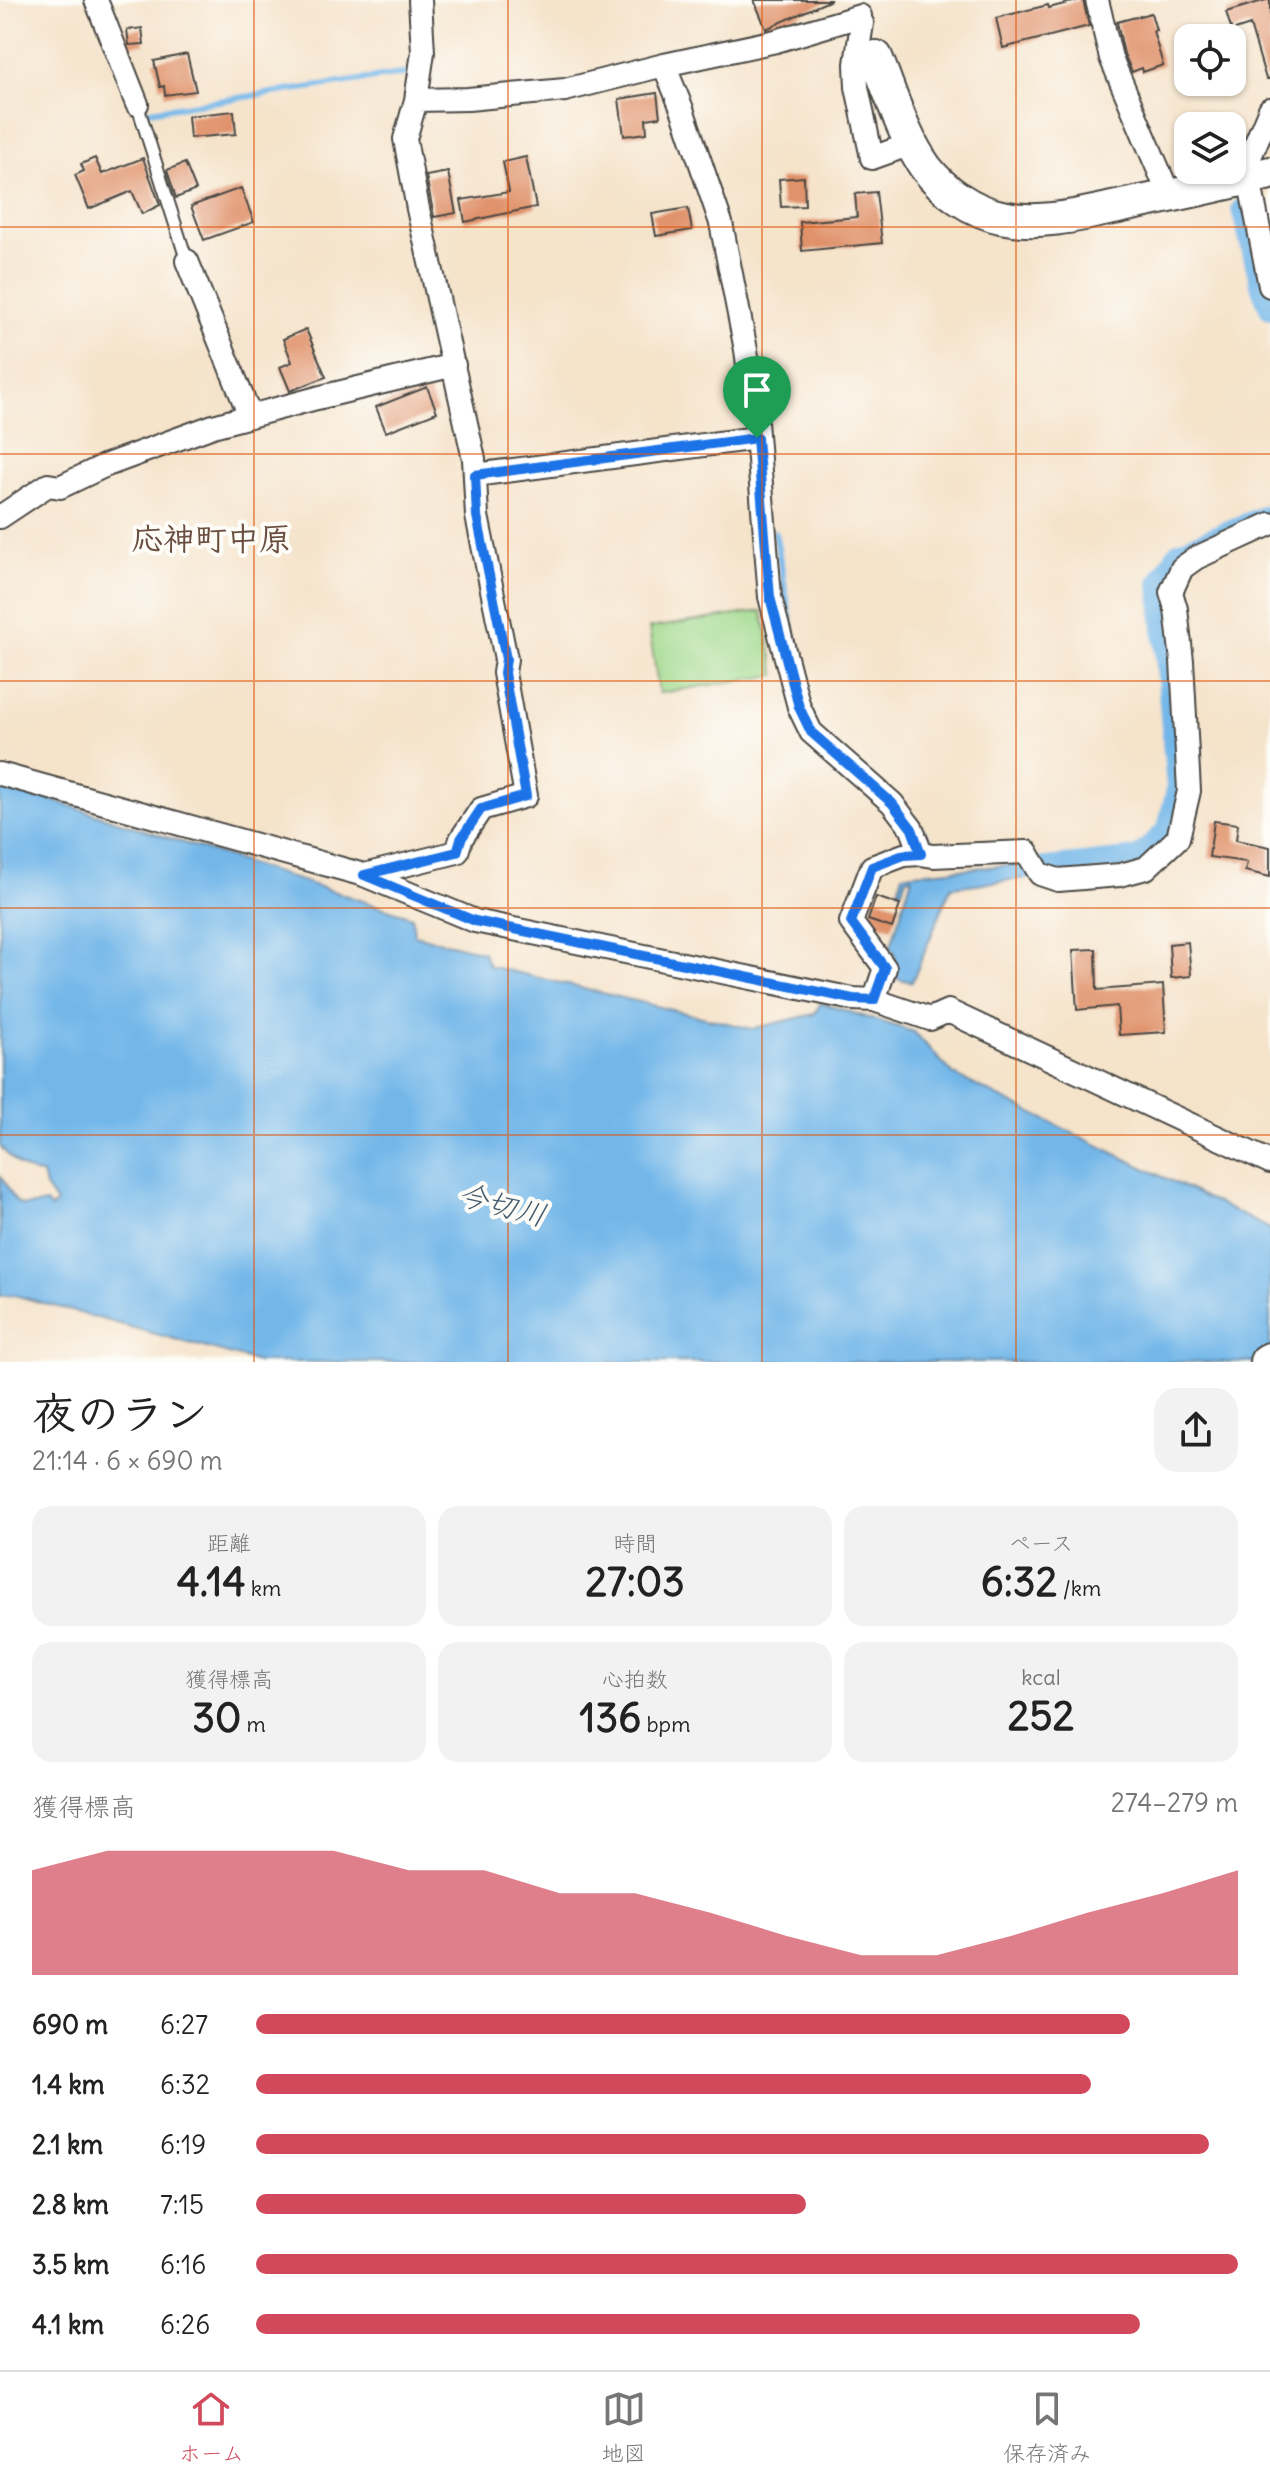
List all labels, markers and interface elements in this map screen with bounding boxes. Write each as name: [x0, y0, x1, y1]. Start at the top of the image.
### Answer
map controls: [1174, 24, 1246, 184]
button: locate: [1174, 24, 1246, 96]
button: layers: [1174, 112, 1246, 184]
pin: [723, 356, 791, 438]
icon: arrive: [735, 368, 779, 412]
district label: 応神町中原: [131, 518, 291, 559]
water label: 今切川: [454, 1174, 551, 1234]
text: 夜のラン: [32, 1386, 208, 1441]
button: share: [1154, 1388, 1238, 1472]
text: 21:14 · 6 × 690 m: [32, 1444, 222, 1477]
text: 距離: [207, 1529, 251, 1557]
text: 時間: [613, 1529, 657, 1557]
text: ペース: [1009, 1529, 1073, 1557]
text: 4.14: [177, 1557, 246, 1607]
text: 27:03: [585, 1557, 685, 1607]
text: 6:32: [981, 1557, 1058, 1607]
text: km: [246, 1574, 281, 1602]
text: /km: [1058, 1574, 1101, 1602]
text: kcal: [1021, 1663, 1061, 1691]
text: 獲得標高: [185, 1665, 273, 1693]
text: 心拍数: [602, 1665, 668, 1693]
text: 252: [1008, 1691, 1074, 1741]
text: 30: [192, 1693, 241, 1743]
text: 136: [580, 1693, 641, 1743]
text: m: [241, 1710, 266, 1738]
text: bpm: [641, 1710, 690, 1738]
text: 274–279 m: [1111, 1786, 1238, 1819]
text: 獲得標高: [32, 1790, 136, 1823]
text: 690 m: [32, 2008, 108, 2041]
text: 6:27: [160, 2008, 208, 2041]
text: 1.4 km: [32, 2068, 105, 2101]
text: 6:32: [160, 2068, 210, 2101]
text: 2.1 km: [32, 2128, 103, 2161]
text: 6:19: [160, 2128, 206, 2161]
text: 2.8 km: [32, 2188, 109, 2221]
text: 7:15: [160, 2188, 204, 2221]
text: 3.5 km: [32, 2248, 109, 2281]
text: 6:16: [160, 2248, 206, 2281]
text: 4.1 km: [32, 2308, 104, 2341]
text: 6:26: [160, 2308, 210, 2341]
tab: ホーム: [179, 2387, 244, 2467]
tab: 地図: [602, 2387, 646, 2467]
tab: 保存済み: [1003, 2387, 1091, 2467]

